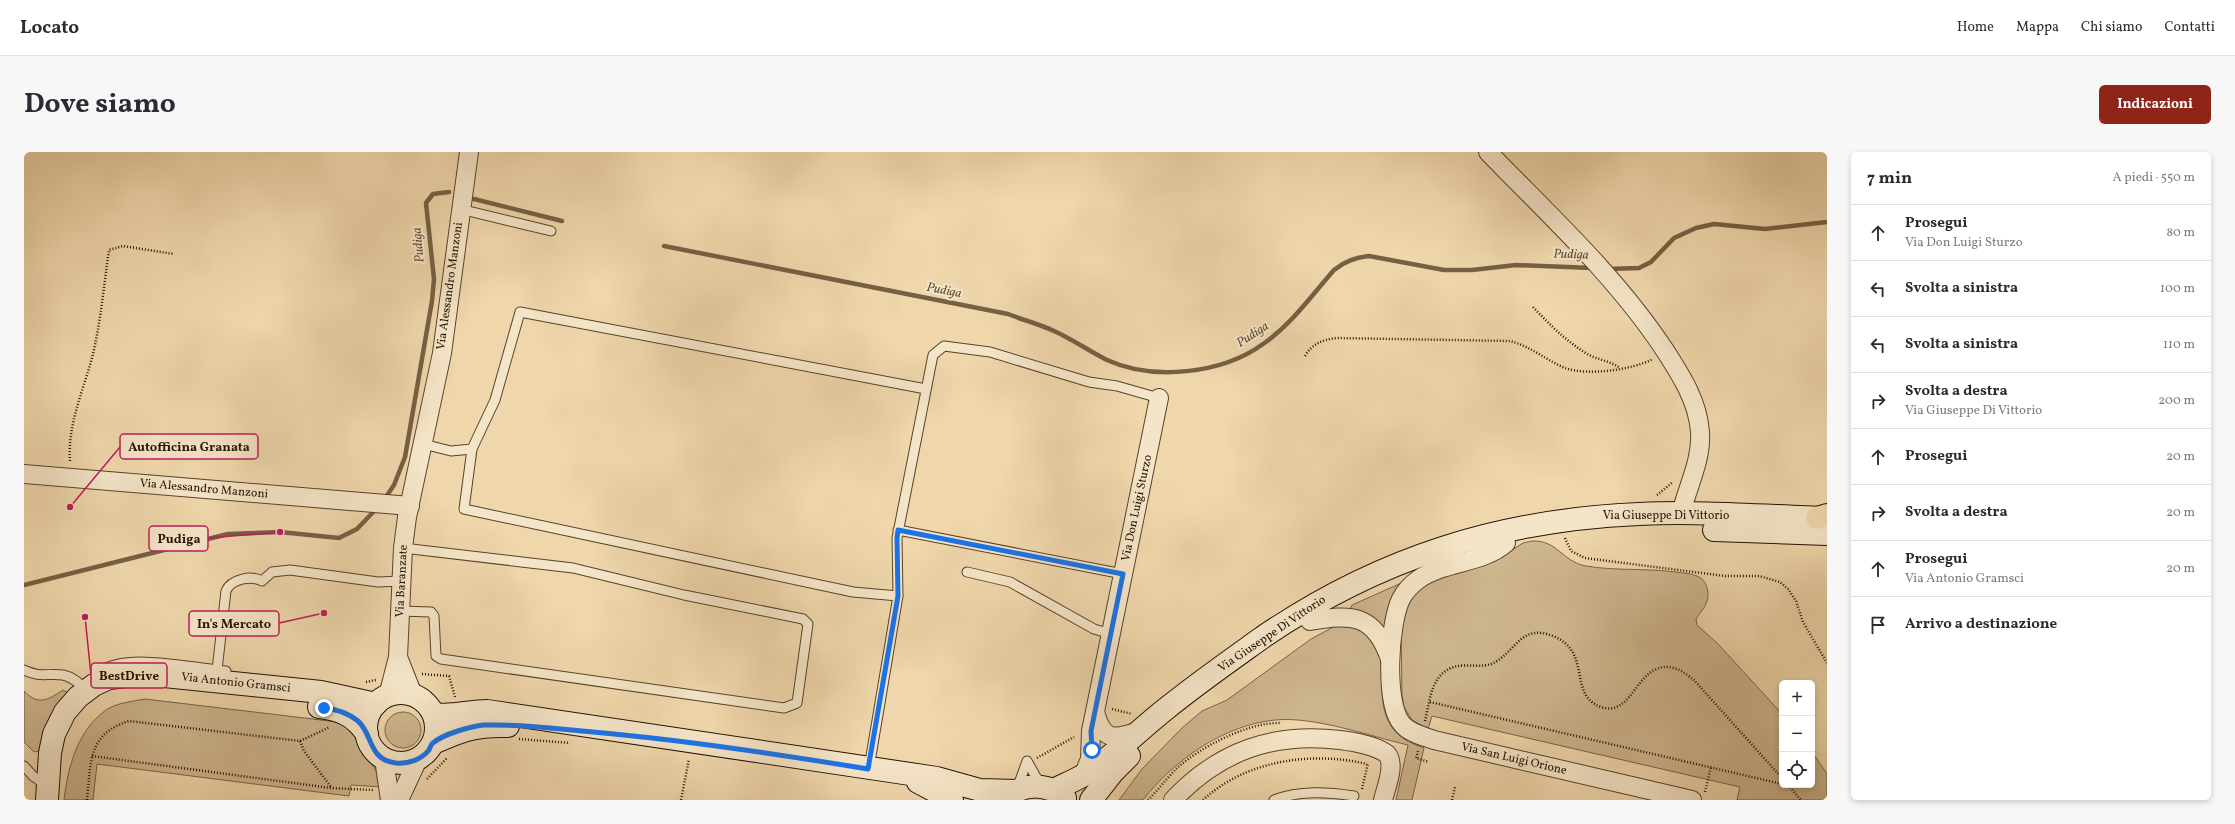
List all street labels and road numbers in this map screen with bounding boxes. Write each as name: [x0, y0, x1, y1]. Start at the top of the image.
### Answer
street label: Via Alessandro Manzoni: [433, 221, 467, 351]
street label: Via Don Luigi Sturzo: [1118, 453, 1156, 563]
street label: Via Alessandro Manzoni: [139, 475, 269, 503]
street label: Via Giuseppe Di Vittorio: [1603, 508, 1729, 524]
street label: Via Baranzate: [392, 544, 412, 618]
street label: Via Giuseppe Di Vittorio: [1215, 592, 1329, 676]
street label: Via Antonio Gramsci: [181, 669, 292, 697]
street label: Via San Luigi Orione: [1460, 739, 1569, 779]

